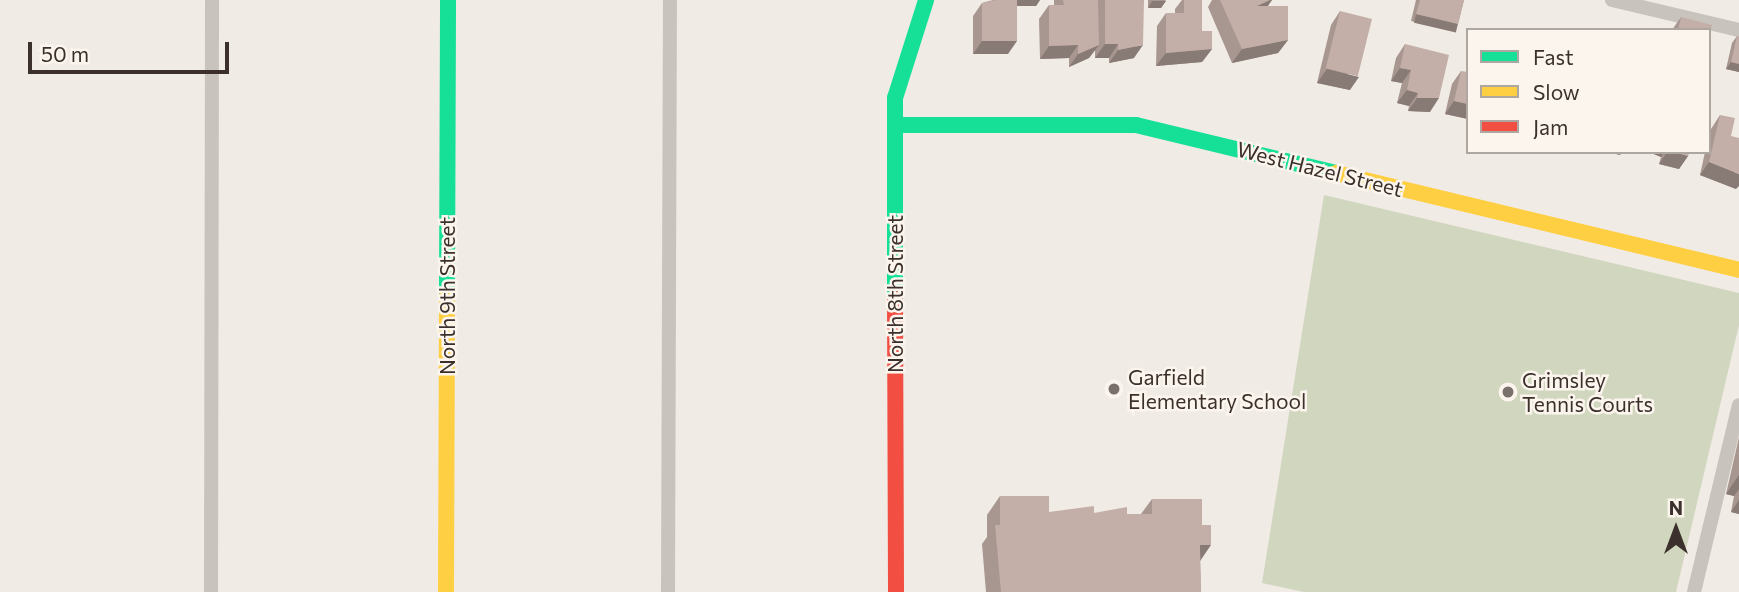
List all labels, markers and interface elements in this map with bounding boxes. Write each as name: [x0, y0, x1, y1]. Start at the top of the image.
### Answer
scale bar: [32, 28, 233, 72]
legend: [1466, 28, 1711, 154]
text: 50 m: [41, 41, 89, 66]
text: Fast: [1533, 44, 1574, 69]
text: Slow: [1533, 79, 1580, 104]
text: Jam: [1533, 114, 1568, 139]
street label: West Hazel Street: [1234, 136, 1406, 202]
street label: North 8th Street: [882, 215, 908, 373]
street label: North 9th Street: [434, 217, 460, 375]
place label: Garfield Elementary School: [1128, 364, 1306, 414]
place label: Grimsley Tennis Courts: [1522, 367, 1653, 417]
marker: Garfield Elementary School: [1106, 381, 1122, 397]
marker: Grimsley Tennis Courts: [1500, 384, 1516, 400]
north arrow: [1641, 494, 1711, 564]
text: N: [1669, 496, 1683, 519]

